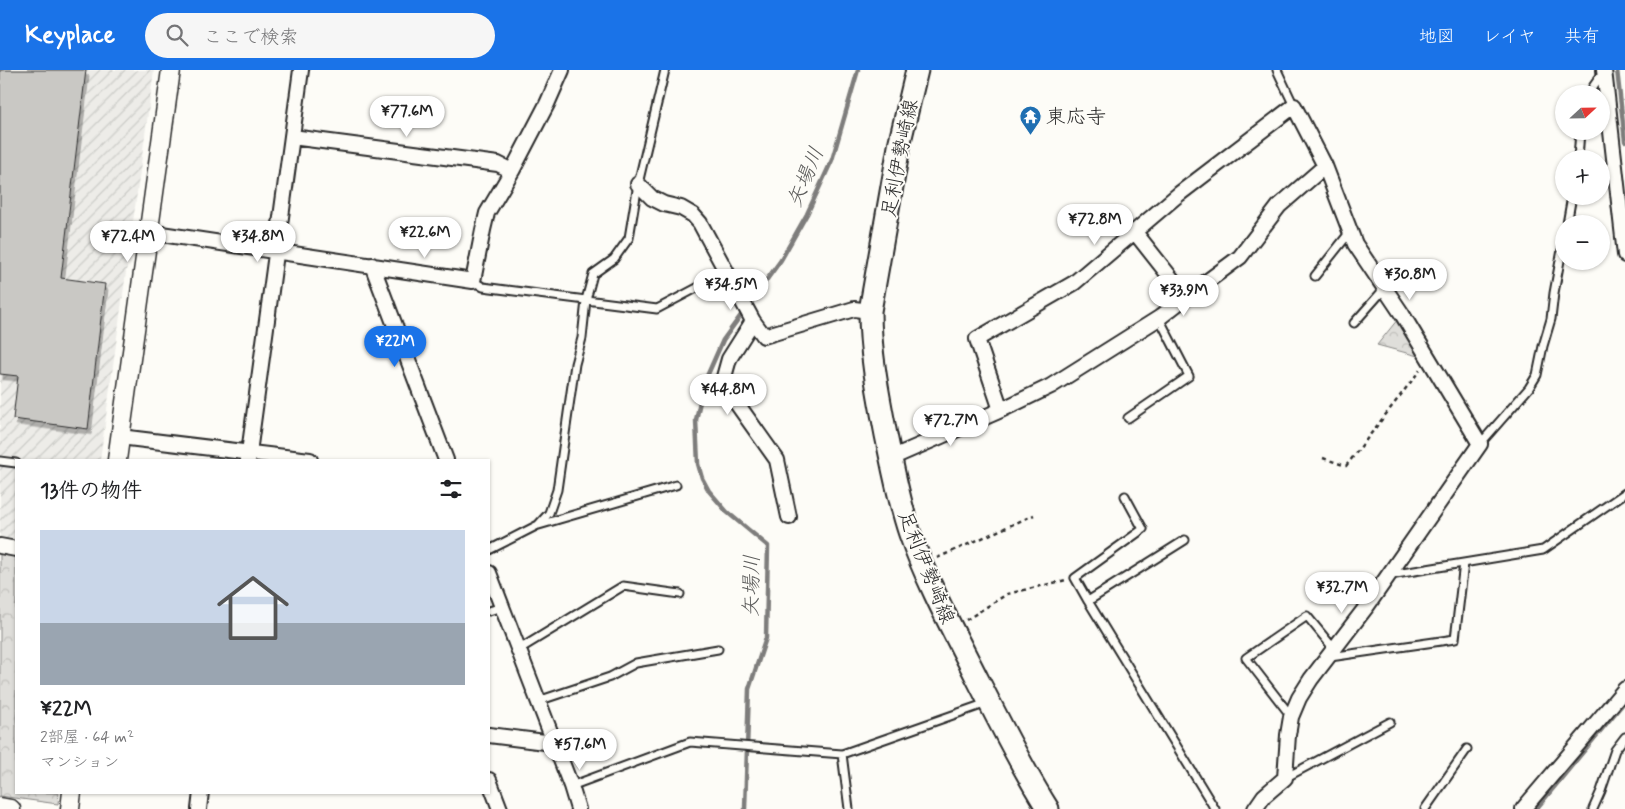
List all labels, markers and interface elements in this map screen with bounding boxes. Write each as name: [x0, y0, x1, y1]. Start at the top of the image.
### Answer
search box: [145, 13, 495, 58]
text: Keyplace: [25, 20, 115, 51]
icon: search: [163, 21, 191, 49]
text: ここで検索: [203, 25, 298, 50]
text: 地図: [1419, 25, 1455, 49]
text: レイヤ: [1483, 25, 1536, 49]
text: 共有: [1564, 25, 1600, 49]
north arrow: [1555, 85, 1610, 140]
map controls: [1555, 85, 1610, 270]
pin: ¥77.6M: [366, 96, 448, 138]
street label: 足利伊勢崎線: [876, 97, 925, 220]
text: ¥77.6M: [381, 101, 433, 122]
temple icon: 東応寺: [1018, 104, 1042, 135]
place label: 東応寺: [1046, 104, 1106, 131]
water label: 矢場川: [781, 143, 831, 212]
button: +: [1555, 150, 1610, 205]
pin: ¥72.8M: [1054, 204, 1136, 246]
text: ¥72.8M: [1068, 209, 1122, 230]
button: −: [1555, 215, 1610, 270]
pin: ¥22.6M: [384, 216, 466, 259]
pin: ¥72.4M: [87, 220, 169, 263]
pin: ¥34.8M: [217, 220, 299, 263]
text: ¥22.6M: [399, 222, 451, 243]
text: ¥72.4M: [101, 226, 155, 247]
text: ¥34.8M: [232, 226, 284, 247]
pin: ¥30.8M: [1369, 258, 1451, 301]
text: ¥30.8M: [1384, 264, 1436, 285]
pin: ¥34.5M: [690, 268, 772, 311]
text: ¥34.5M: [704, 274, 758, 295]
pin: ¥33.9M: [1143, 274, 1225, 317]
text: ¥33.9M: [1160, 280, 1208, 301]
pin: ¥22M: [365, 326, 425, 368]
text: ¥22M: [375, 331, 415, 352]
pin: ¥44.8M: [687, 374, 769, 416]
text: ¥44.8M: [701, 379, 755, 400]
pin: ¥72.7M: [910, 404, 992, 447]
text: ¥72.7M: [924, 410, 978, 431]
icon: filters: [437, 475, 465, 503]
text: 13件の物件: [40, 477, 142, 505]
street label: 足利伊勢崎線: [891, 507, 961, 628]
water label: 矢場川: [737, 554, 767, 618]
icon: home: [208, 563, 298, 653]
pin: ¥32.7M: [1301, 572, 1383, 614]
text: ¥32.7M: [1316, 577, 1368, 598]
text: ¥22M: [40, 695, 92, 723]
text: 2部屋 · 64 m²: [40, 727, 134, 748]
pin: ¥57.6M: [539, 728, 621, 771]
text: ¥57.6M: [554, 734, 606, 755]
text: マンション: [40, 752, 119, 773]

